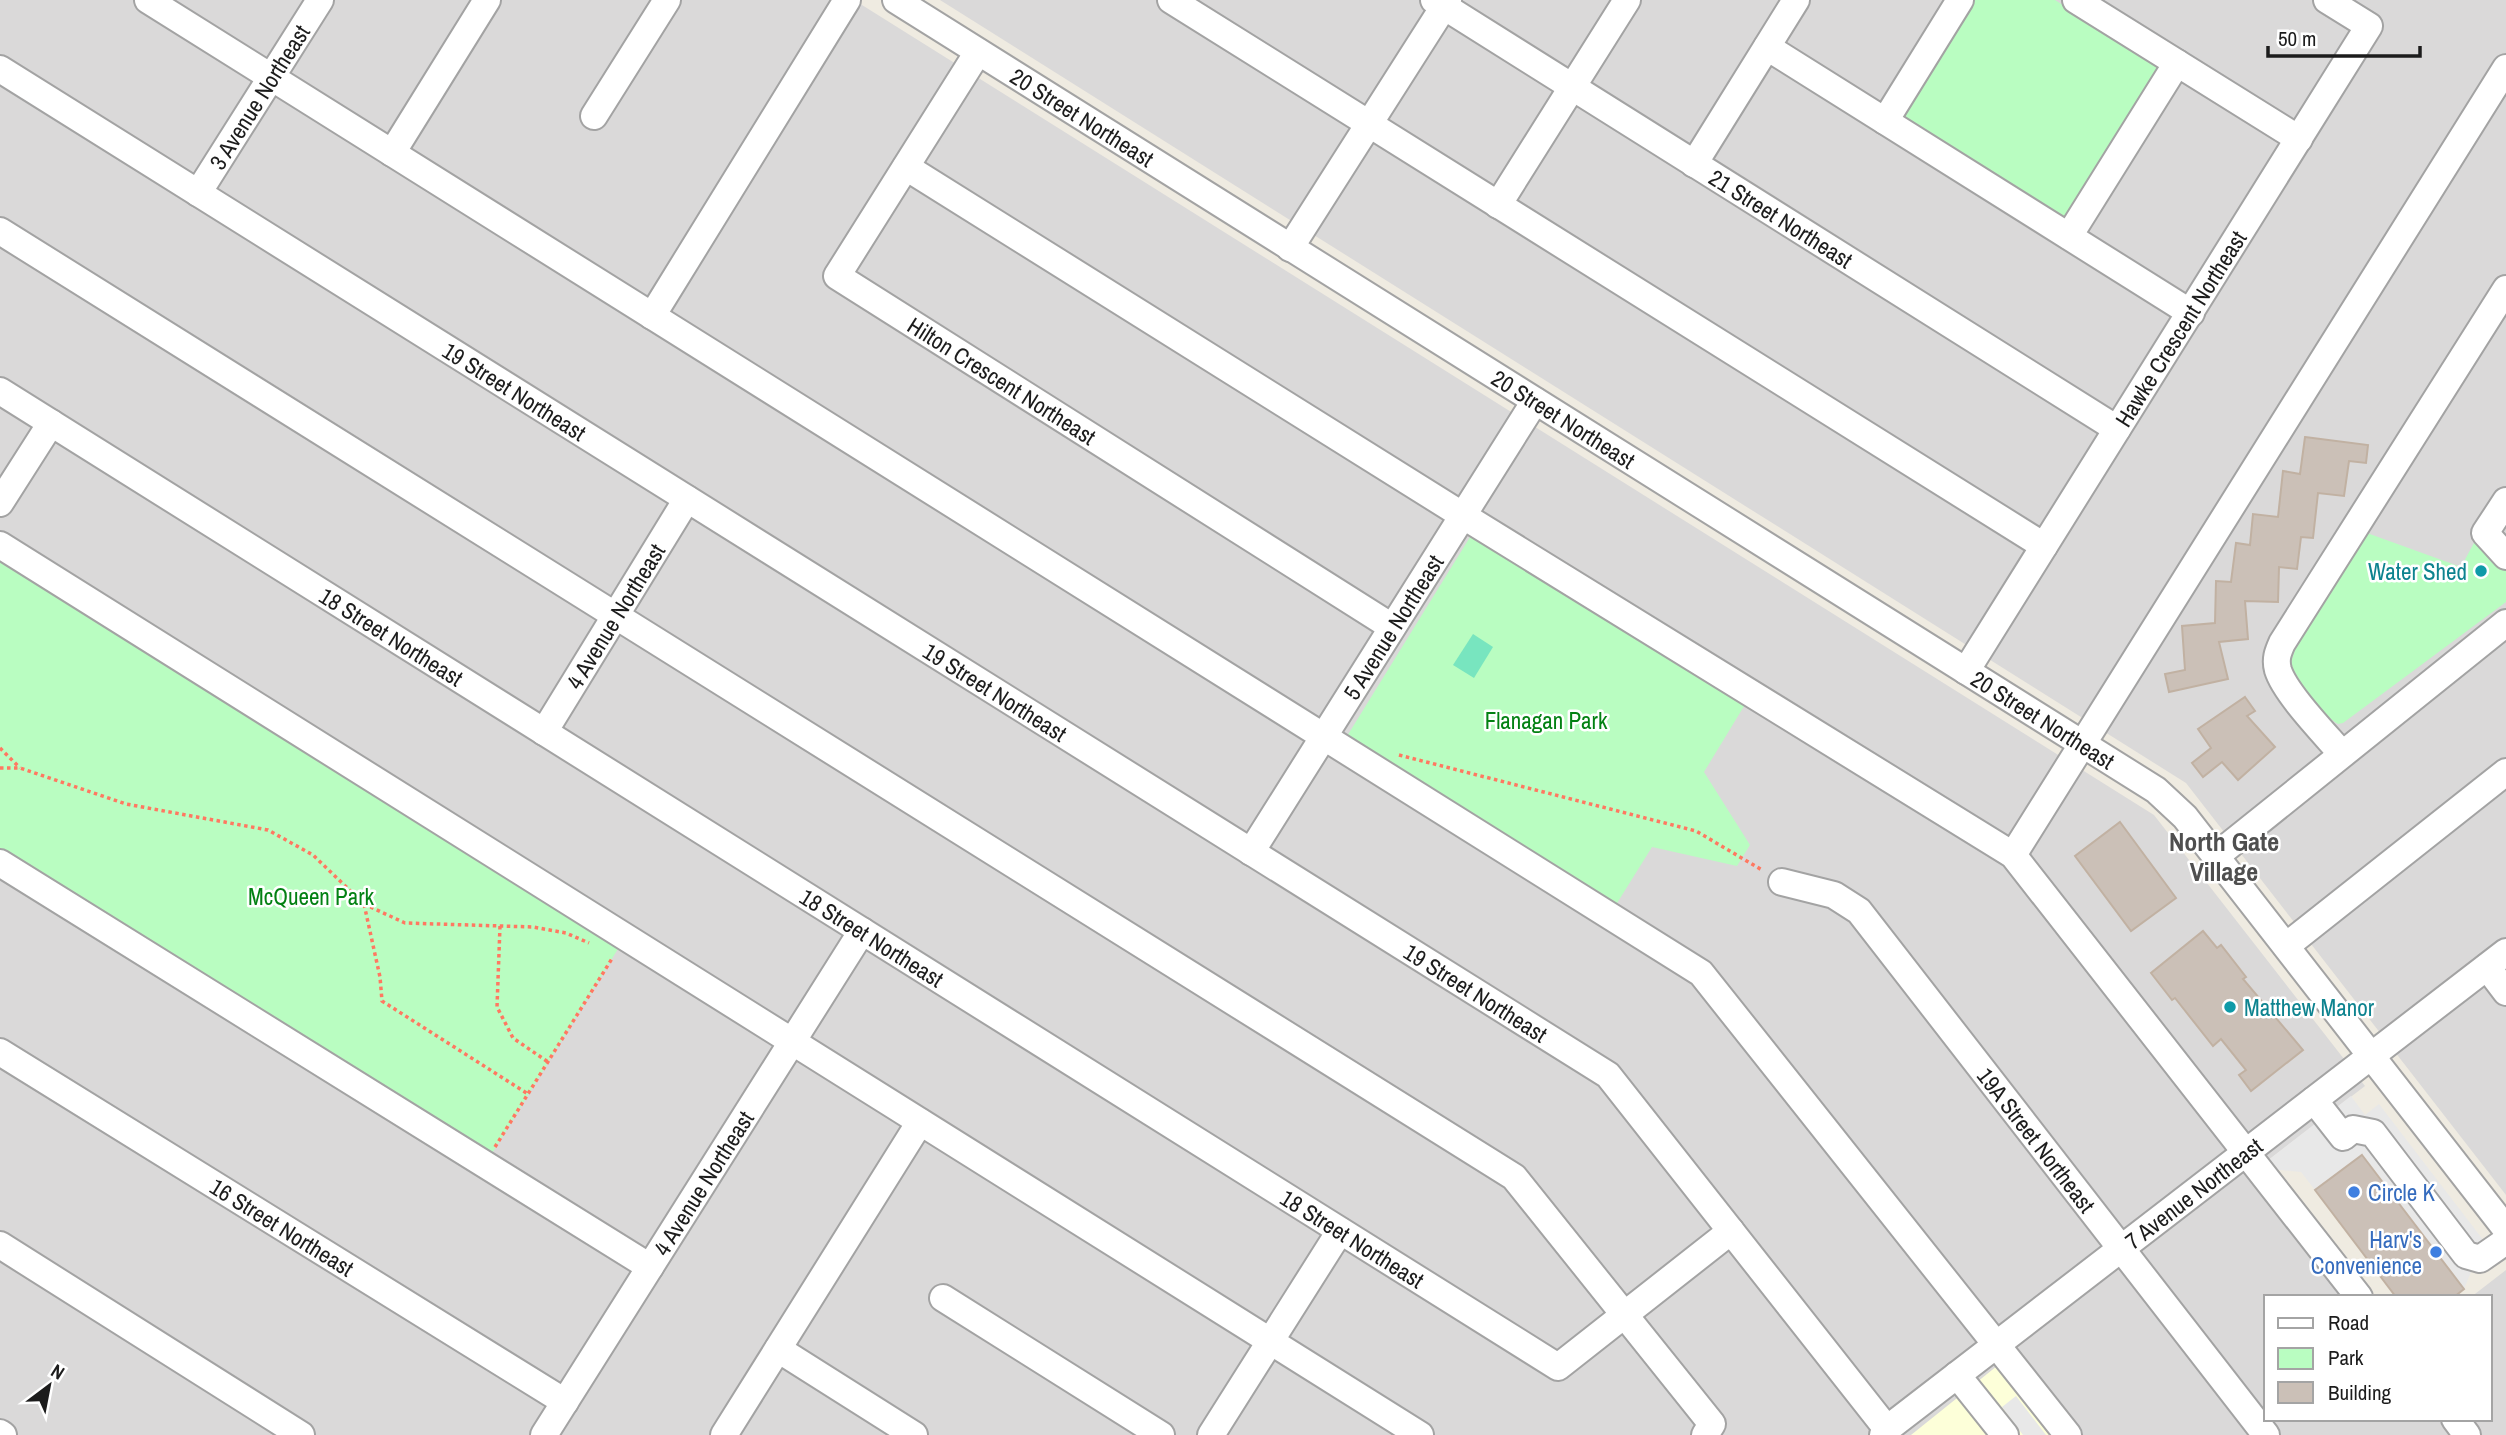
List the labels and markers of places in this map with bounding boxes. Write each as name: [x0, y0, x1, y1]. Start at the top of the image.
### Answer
place label: Water Shed: [2368, 556, 2467, 587]
marker: Water Shed: [2473, 563, 2489, 579]
place label: Matthew Manor: [2244, 992, 2375, 1023]
marker: Matthew Manor: [2222, 999, 2238, 1015]
place label: Circle K: [2368, 1177, 2435, 1208]
marker: Circle K: [2346, 1184, 2362, 1200]
place label: Harv's Convenience: [2311, 1224, 2422, 1281]
marker: Harv's Convenience: [2428, 1244, 2444, 1260]

